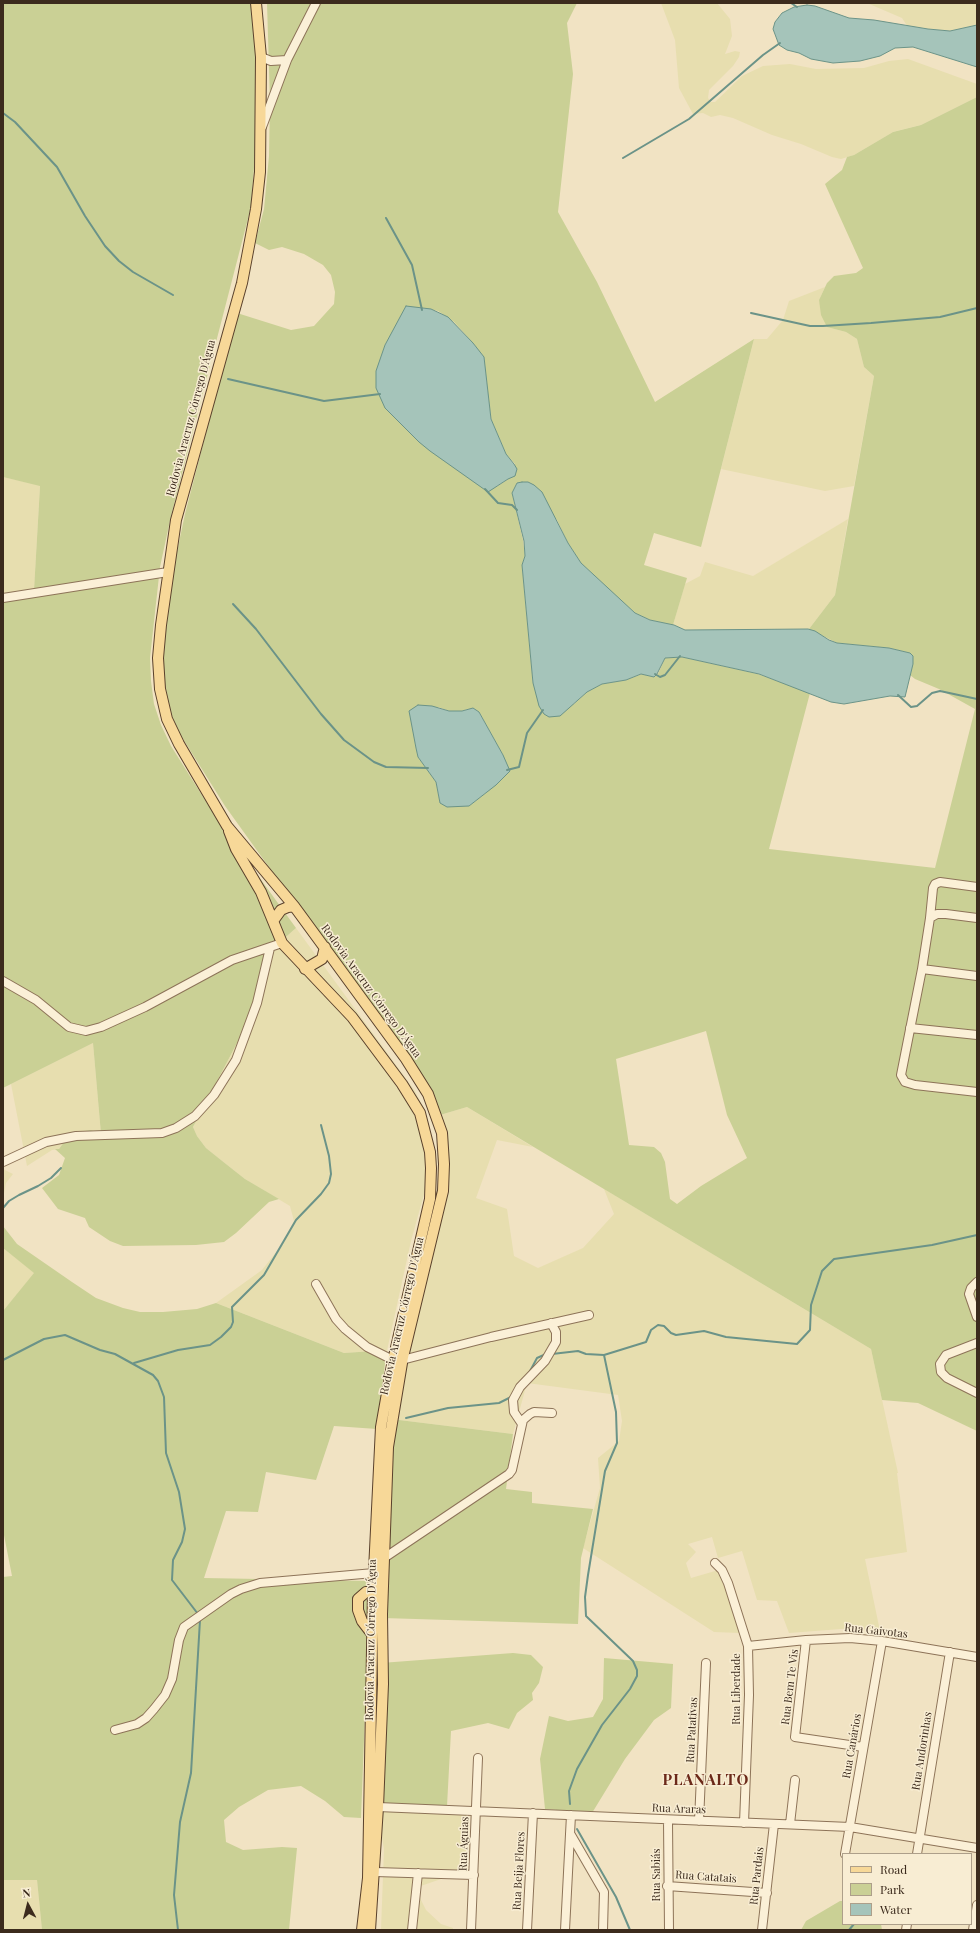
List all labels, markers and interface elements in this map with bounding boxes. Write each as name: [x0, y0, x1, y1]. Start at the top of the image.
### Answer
street label: Rodovia Aracruz Córrego D'Água: [164, 338, 218, 498]
street label: Rodovia Aracruz Córrego D'Água: [318, 922, 424, 1060]
street label: Rodovia Aracruz Córrego D'Água: [377, 1236, 427, 1396]
street label: Rodovia Aracruz Córrego D'Água: [363, 1559, 379, 1721]
street label: Rua Gaivotas: [844, 1621, 908, 1641]
street label: Rua Bem Te Vis: [779, 1648, 801, 1726]
street label: Rua Liberdade: [730, 1653, 744, 1725]
street label: Rua Patativas: [684, 1697, 700, 1763]
street label: Rua Andorinhas: [909, 1711, 935, 1791]
street label: Rua Canários: [840, 1712, 864, 1780]
district label: PLANALTO: [663, 1771, 749, 1789]
street label: Rua Araras: [652, 1801, 706, 1817]
street label: Rua Águias: [456, 1817, 472, 1871]
street label: Rua Beija Flores: [510, 1831, 528, 1911]
street label: Rua Pardais: [747, 1846, 767, 1906]
street label: Rua Sabiás: [650, 1849, 664, 1901]
legend: [842, 1853, 972, 1925]
text: Road: [880, 1861, 907, 1877]
street label: Rua Catatais: [675, 1868, 737, 1886]
text: Park: [880, 1881, 905, 1897]
north arrow: [8, 1885, 48, 1925]
text: N: [22, 1885, 31, 1901]
text: Water: [880, 1901, 912, 1917]

